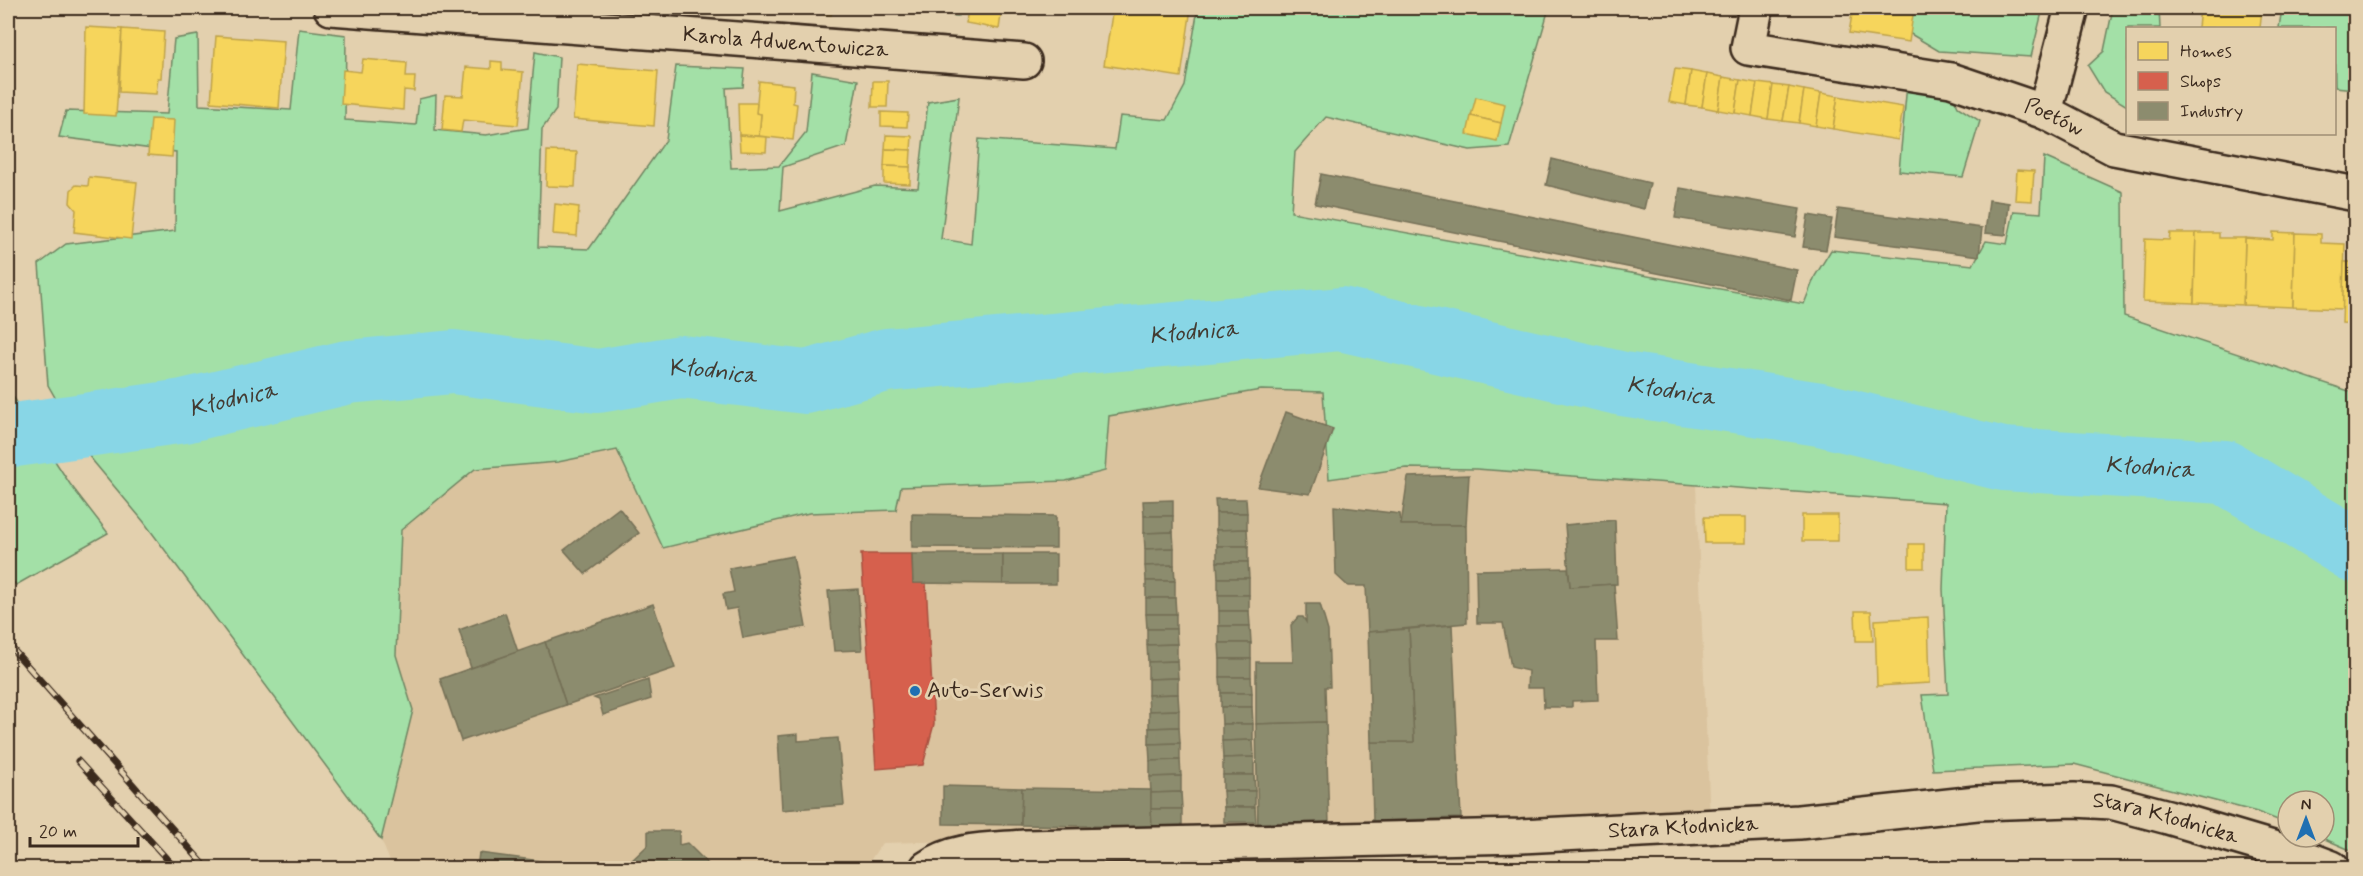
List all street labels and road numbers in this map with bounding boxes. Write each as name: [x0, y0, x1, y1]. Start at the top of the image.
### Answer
street label: Karola Adwentowicza: [682, 21, 890, 65]
street label: Poetów: [2021, 92, 2089, 144]
street label: Stara Kłodnicka: [2092, 787, 2243, 851]
street label: Stara Kłodnicka: [1607, 810, 1760, 846]

